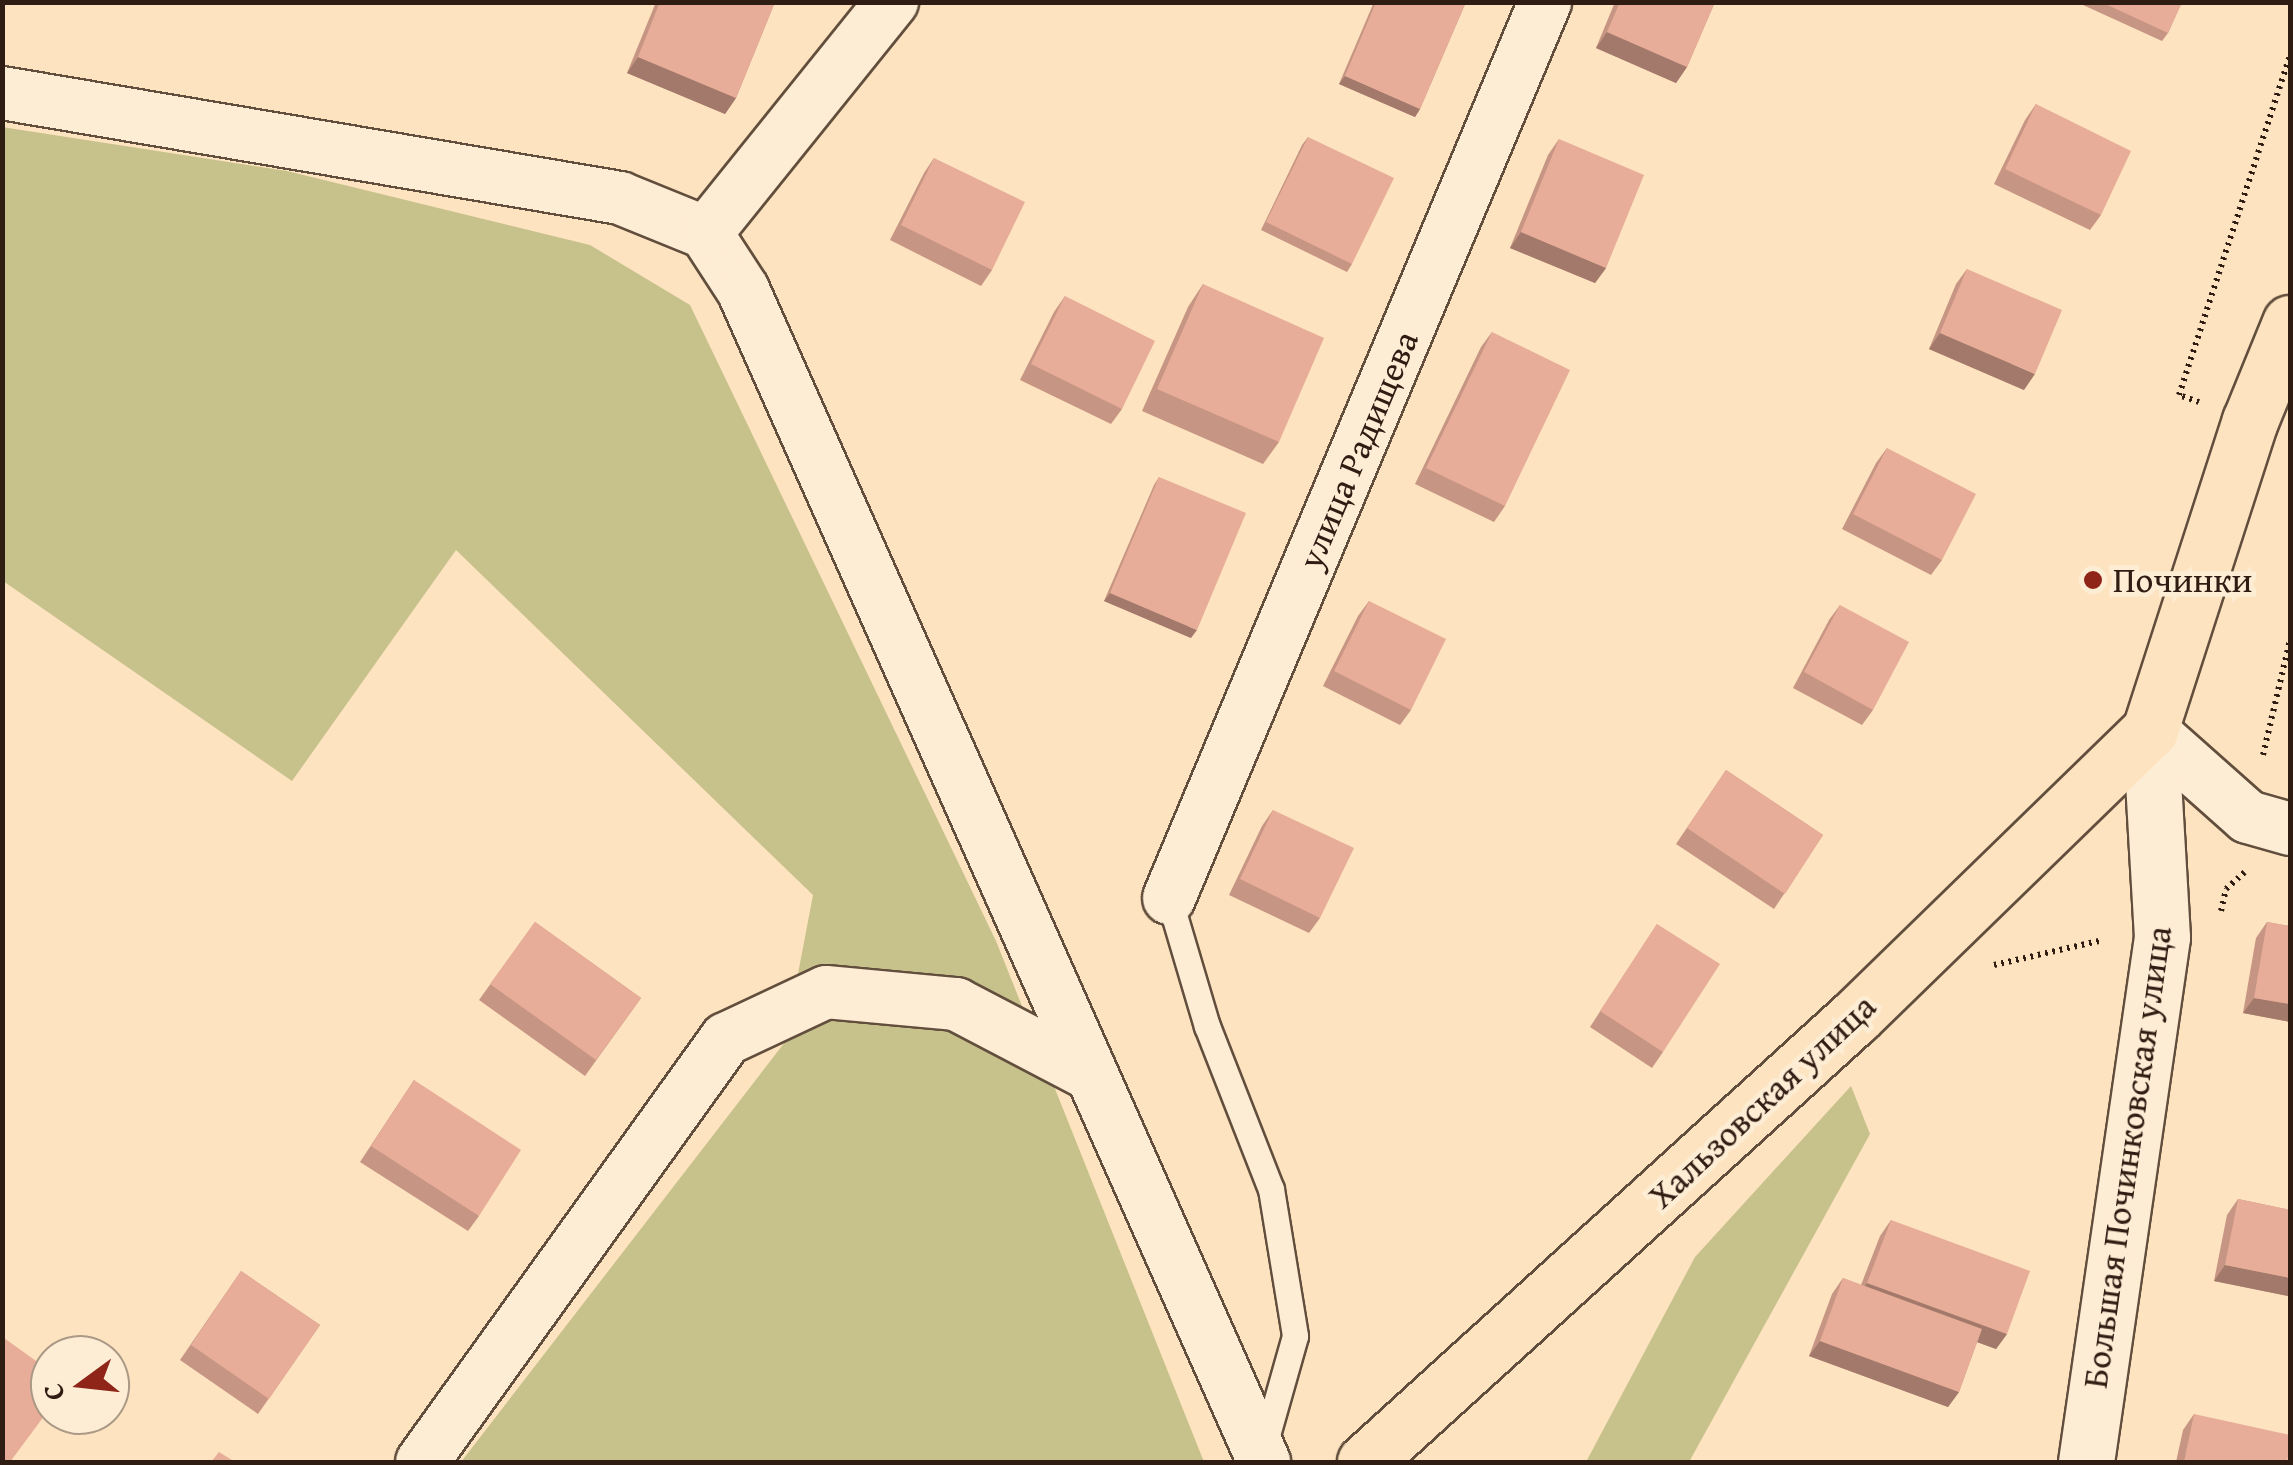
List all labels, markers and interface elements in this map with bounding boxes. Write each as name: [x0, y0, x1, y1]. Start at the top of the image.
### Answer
street label: улица Радищева: [1289, 325, 1427, 575]
place label: Починки: [2113, 559, 2252, 601]
marker: Починки: [2082, 569, 2104, 591]
street label: Большая Починковская улица: [2074, 923, 2180, 1391]
street label: Хальзовская улица: [1640, 985, 1884, 1217]
north arrow: [30, 1335, 130, 1435]
text: С: [31, 1379, 74, 1405]

